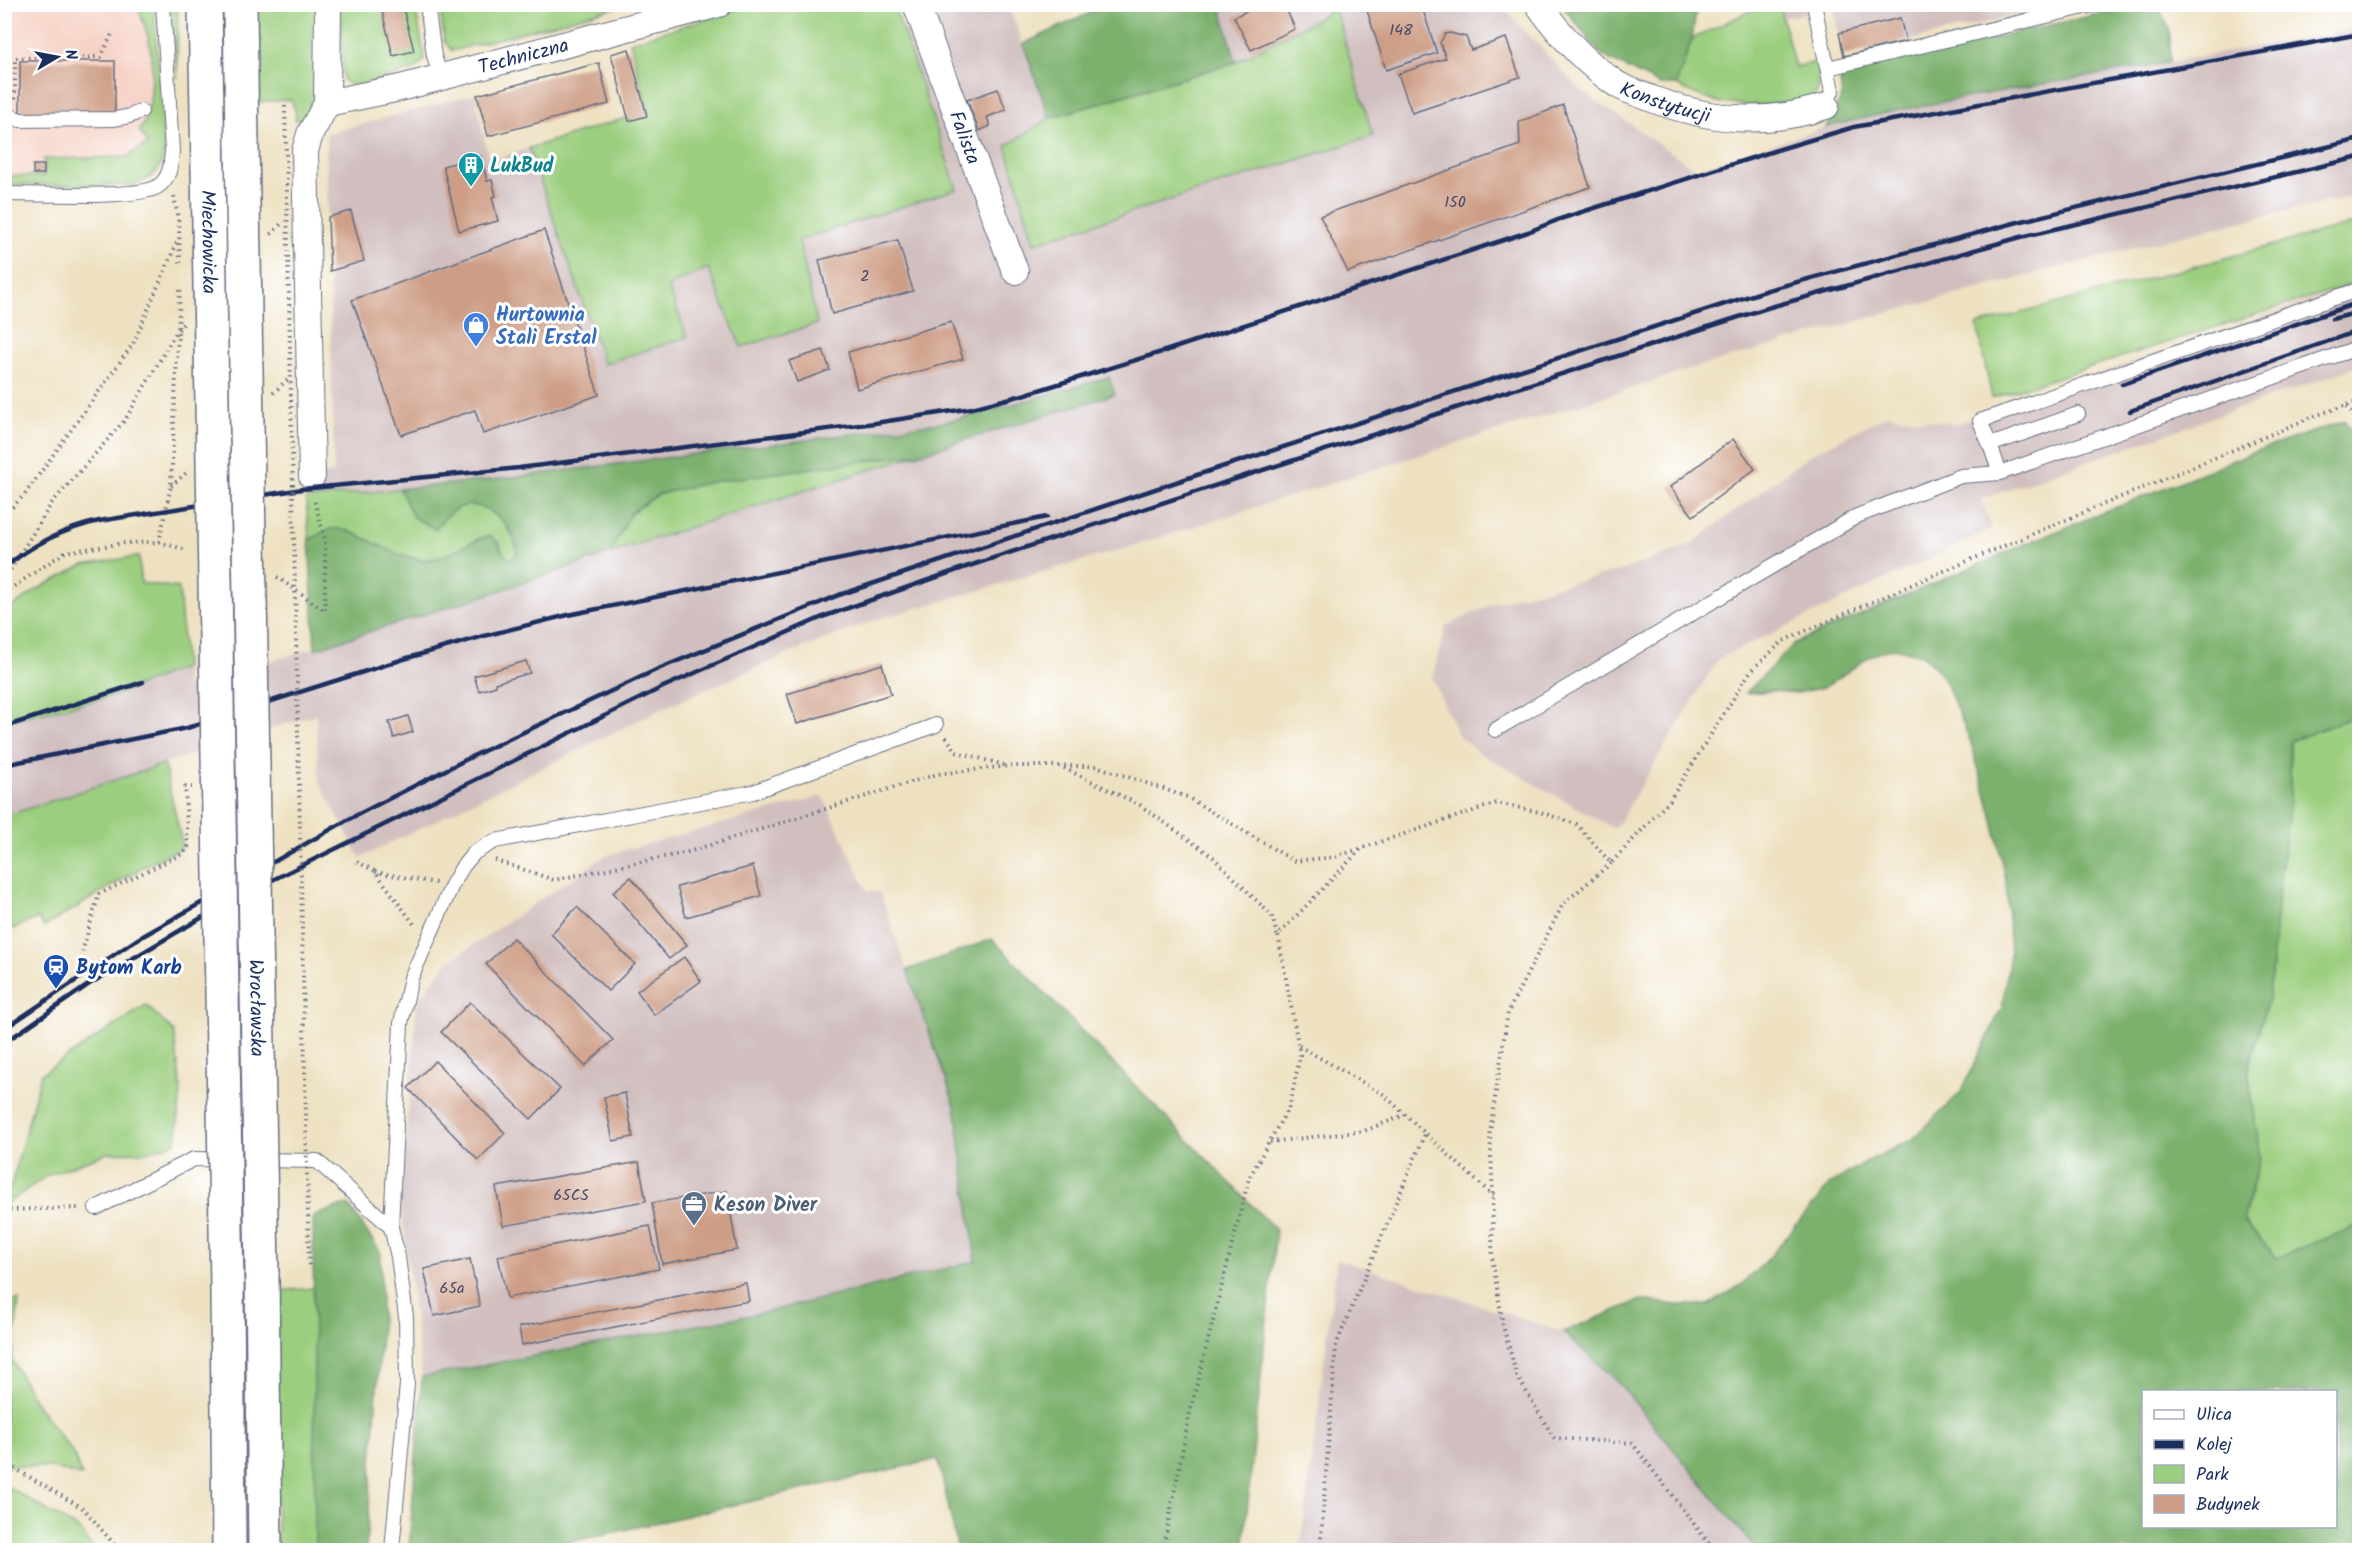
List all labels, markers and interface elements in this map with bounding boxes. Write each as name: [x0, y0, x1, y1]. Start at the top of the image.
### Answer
house number: 148: [1389, 18, 1413, 43]
north arrow: [27, 27, 87, 87]
street label: Techniczna: [475, 30, 573, 85]
text: N: [57, 48, 83, 62]
street label: Konstytucji: [1614, 74, 1714, 133]
street label: Falista: [939, 106, 988, 169]
building icon: LukBud: [456, 150, 486, 188]
place label: LukBud: [490, 151, 555, 183]
street label: Miechowicka: [190, 190, 224, 294]
house number: 150: [1444, 190, 1466, 215]
house number: 2: [860, 264, 870, 289]
place label: Hurtownia Stali Erstal: [496, 300, 597, 355]
shop icon: Hurtownia Stali Erstal: [461, 310, 491, 348]
station icon: Bytom Karb: [41, 952, 71, 990]
place label: Bytom Karb: [76, 953, 182, 985]
street label: Wrocławska: [238, 959, 272, 1057]
house number: 65CS: [553, 1183, 589, 1208]
office icon: Keson Diver: [679, 1189, 709, 1227]
place label: Keson Diver: [714, 1190, 818, 1222]
house number: 65a: [440, 1276, 465, 1301]
legend: [2142, 1390, 2337, 1528]
text: Ulica: [2196, 1401, 2232, 1430]
text: Kolej: [2196, 1431, 2233, 1460]
text: Park: [2196, 1461, 2229, 1490]
text: Budynek: [2196, 1491, 2260, 1520]

